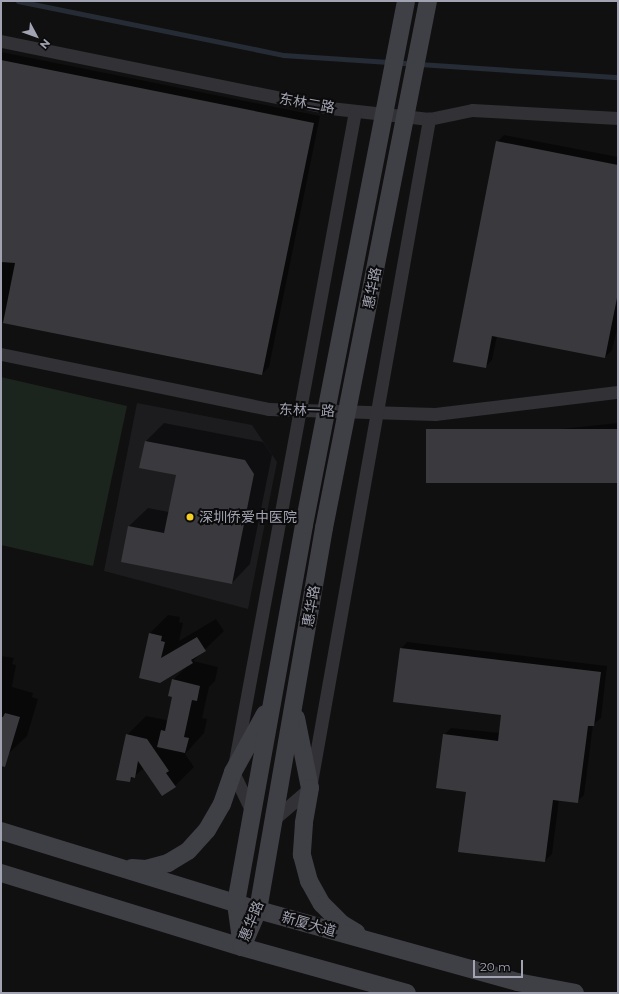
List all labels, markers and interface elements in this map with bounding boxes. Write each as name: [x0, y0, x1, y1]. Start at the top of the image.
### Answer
north arrow: [16, 16, 56, 56]
text: N: [37, 36, 53, 52]
street label: 东林二路: [278, 90, 336, 116]
street label: 惠华路: [360, 266, 384, 310]
street label: 东林一路: [279, 401, 335, 419]
place label: 深圳侨爱中医院: [199, 509, 297, 525]
marker: 深圳侨爱中医院: [184, 511, 196, 523]
street label: 惠华路: [299, 584, 323, 628]
street label: 惠华路: [235, 898, 267, 944]
street label: 新厦大道: [280, 908, 338, 940]
scale bar: [475, 952, 525, 978]
text: 20 m: [480, 959, 511, 974]

